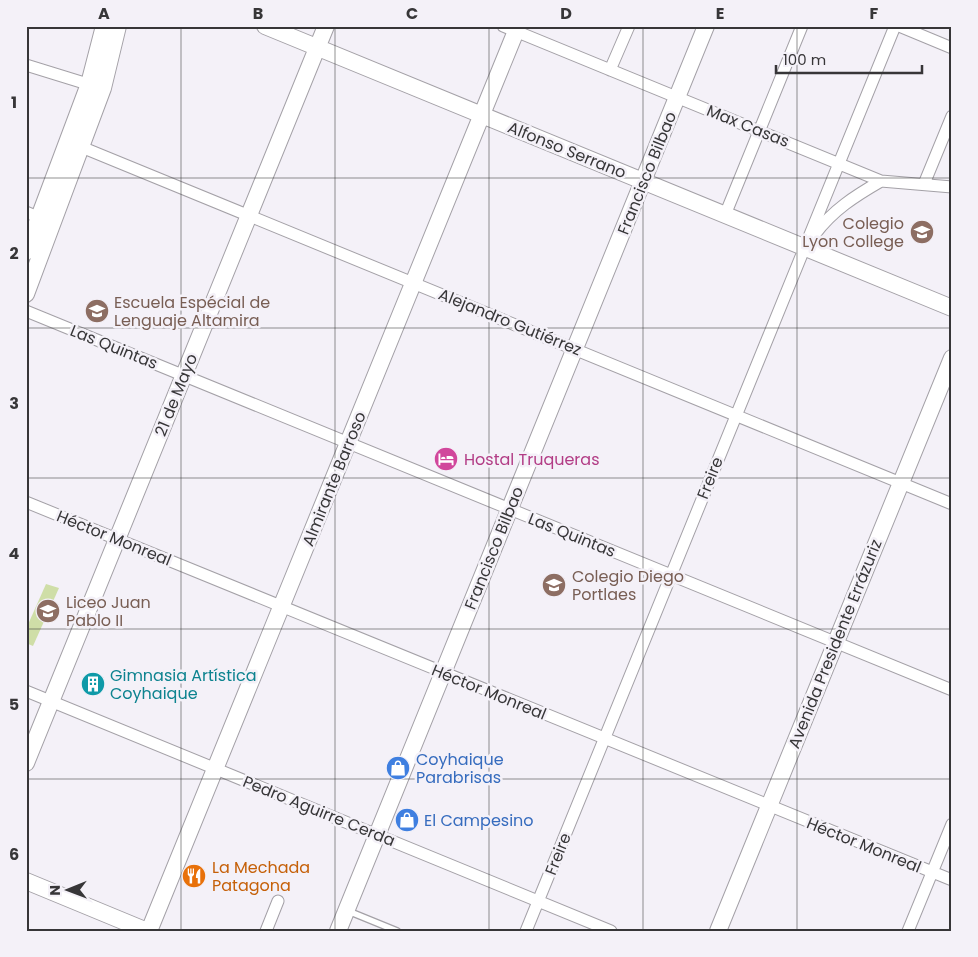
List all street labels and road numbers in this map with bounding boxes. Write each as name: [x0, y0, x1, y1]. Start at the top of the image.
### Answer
street label: Max Casas: [703, 99, 793, 153]
street label: Francisco Bilbao: [612, 108, 682, 238]
street label: Alfonso Serrano: [504, 116, 630, 184]
street label: Alejandro Gutiérrez: [435, 283, 585, 361]
street label: Las Quintas: [67, 319, 161, 375]
street label: 21 de Mayo: [149, 350, 203, 440]
street label: Almirante Barroso: [296, 408, 372, 550]
street label: Freire: [691, 453, 729, 503]
street label: Francisco Bilbao: [459, 483, 529, 613]
street label: Héctor Monreal: [53, 505, 175, 571]
street label: Las Quintas: [525, 507, 619, 563]
street label: Avenida Presidente Errázuriz: [782, 536, 888, 752]
street label: Héctor Monreal: [428, 659, 550, 725]
street label: Pedro Aguirre Cerda: [239, 770, 399, 852]
street label: Héctor Monreal: [803, 812, 925, 878]
street label: Freire: [539, 829, 577, 879]

